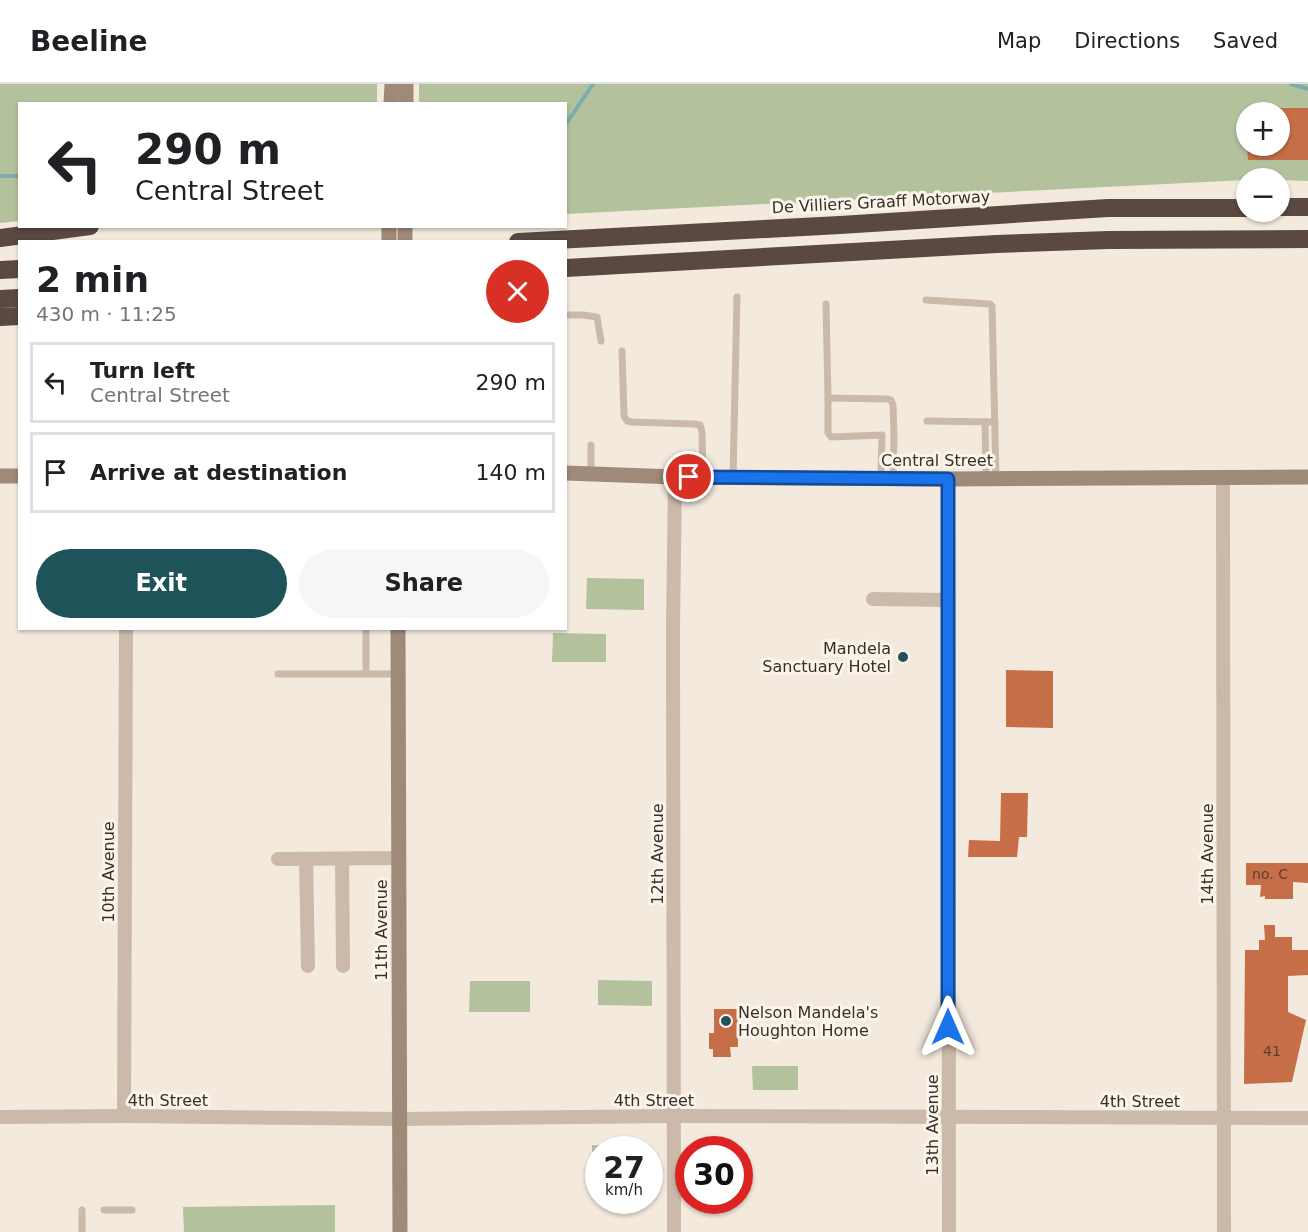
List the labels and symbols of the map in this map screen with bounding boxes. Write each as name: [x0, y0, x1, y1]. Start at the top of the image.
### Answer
street label: De Villiers Graaff Motorway: [771, 187, 991, 217]
pin: [663, 451, 714, 502]
street label: Central Street: [881, 451, 993, 470]
place label: Mandela Sanctuary Hotel: [762, 639, 891, 676]
marker: Mandela Sanctuary Hotel: [896, 650, 910, 664]
street label: 12th Avenue: [648, 803, 667, 905]
street label: 14th Avenue: [1198, 803, 1217, 905]
street label: 10th Avenue: [99, 821, 118, 923]
house number: no. C: [1252, 866, 1288, 882]
street label: 11th Avenue: [372, 879, 391, 981]
position arrow: [916, 995, 980, 1059]
place label: Nelson Mandela's Houghton Home: [738, 1003, 878, 1040]
marker: Nelson Mandela's Houghton Home: [719, 1014, 733, 1028]
house number: 41: [1263, 1043, 1281, 1059]
street label: 13th Avenue: [923, 1074, 942, 1176]
street label: 4th Street: [128, 1091, 208, 1110]
street label: 4th Street: [614, 1091, 694, 1110]
street label: 4th Street: [1100, 1092, 1180, 1111]
speed limit sign: 30: [675, 1136, 753, 1214]

